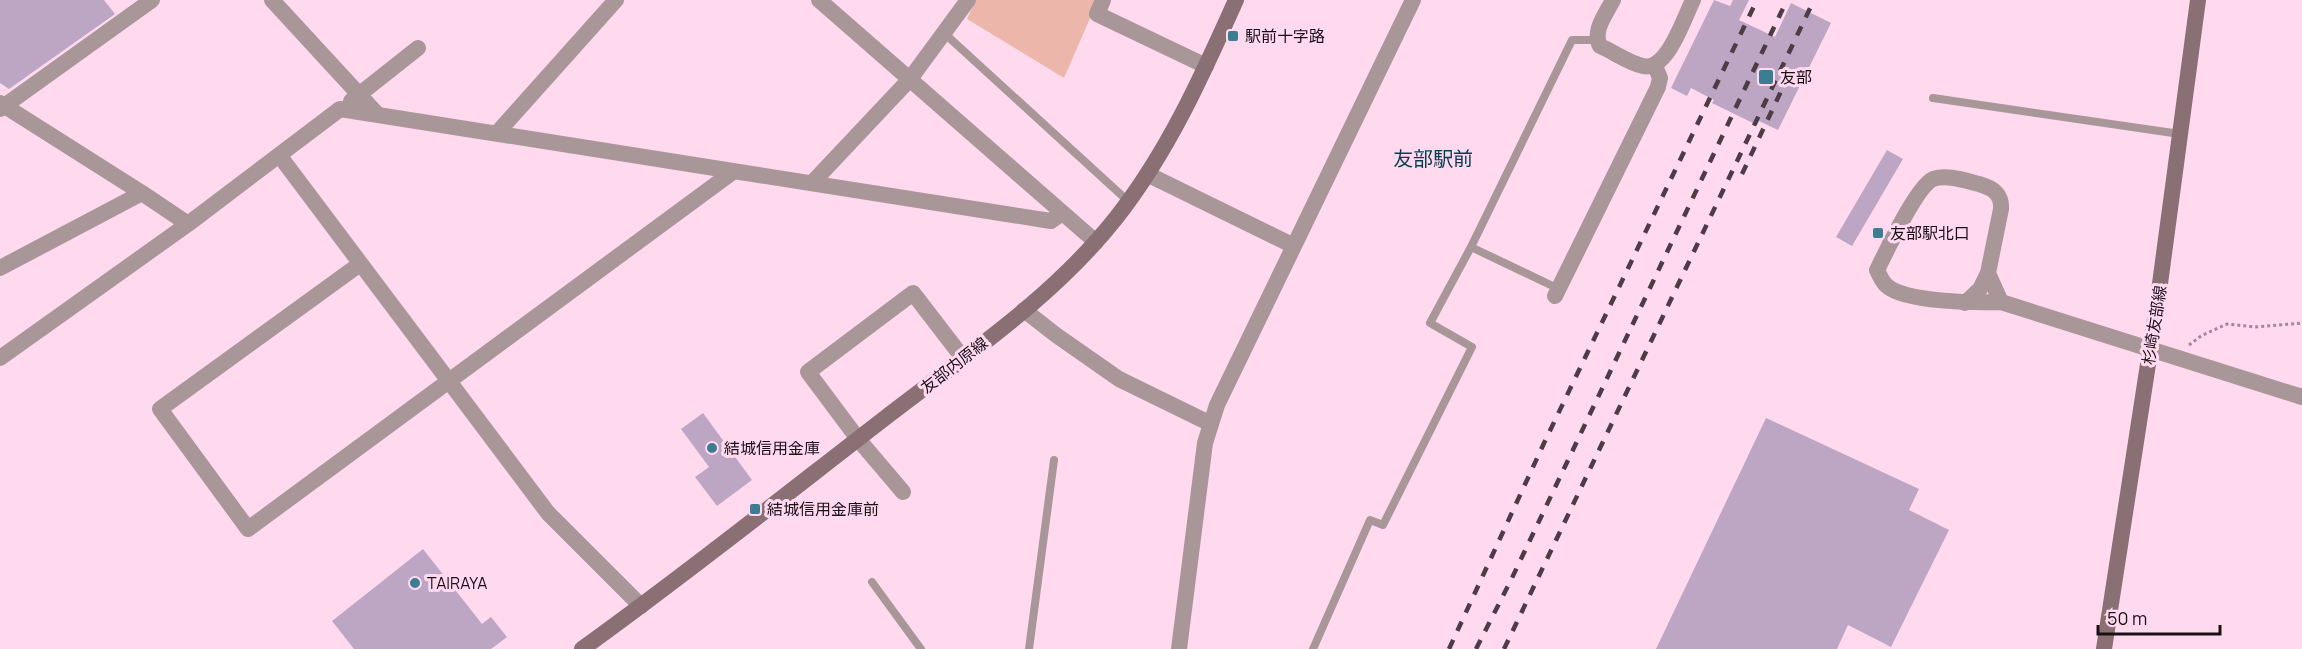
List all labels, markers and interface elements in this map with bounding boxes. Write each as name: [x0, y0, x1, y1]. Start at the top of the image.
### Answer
place label: 駅前十字路: [1245, 25, 1325, 47]
marker: 駅前十字路: [1226, 29, 1240, 43]
place label: 友部: [1780, 66, 1812, 88]
marker: 友部: [1757, 68, 1775, 86]
district label: 友部駅前: [1393, 145, 1473, 172]
place label: 友部駅北口: [1890, 222, 1970, 244]
marker: 友部駅北口: [1871, 226, 1885, 240]
street label: 杉崎友部線: [2137, 284, 2171, 366]
street label: 友部内原線: [916, 332, 992, 398]
place label: 結城信用金庫: [724, 437, 820, 459]
marker: 結城信用金庫: [705, 441, 719, 455]
place label: 結城信用金庫前: [767, 498, 879, 520]
marker: 結城信用金庫前: [748, 502, 762, 516]
place label: TAIRAYA: [427, 572, 487, 594]
marker: TAIRAYA: [408, 576, 422, 590]
scale bar: [2098, 598, 2220, 636]
text: 50 m: [2107, 606, 2147, 630]

